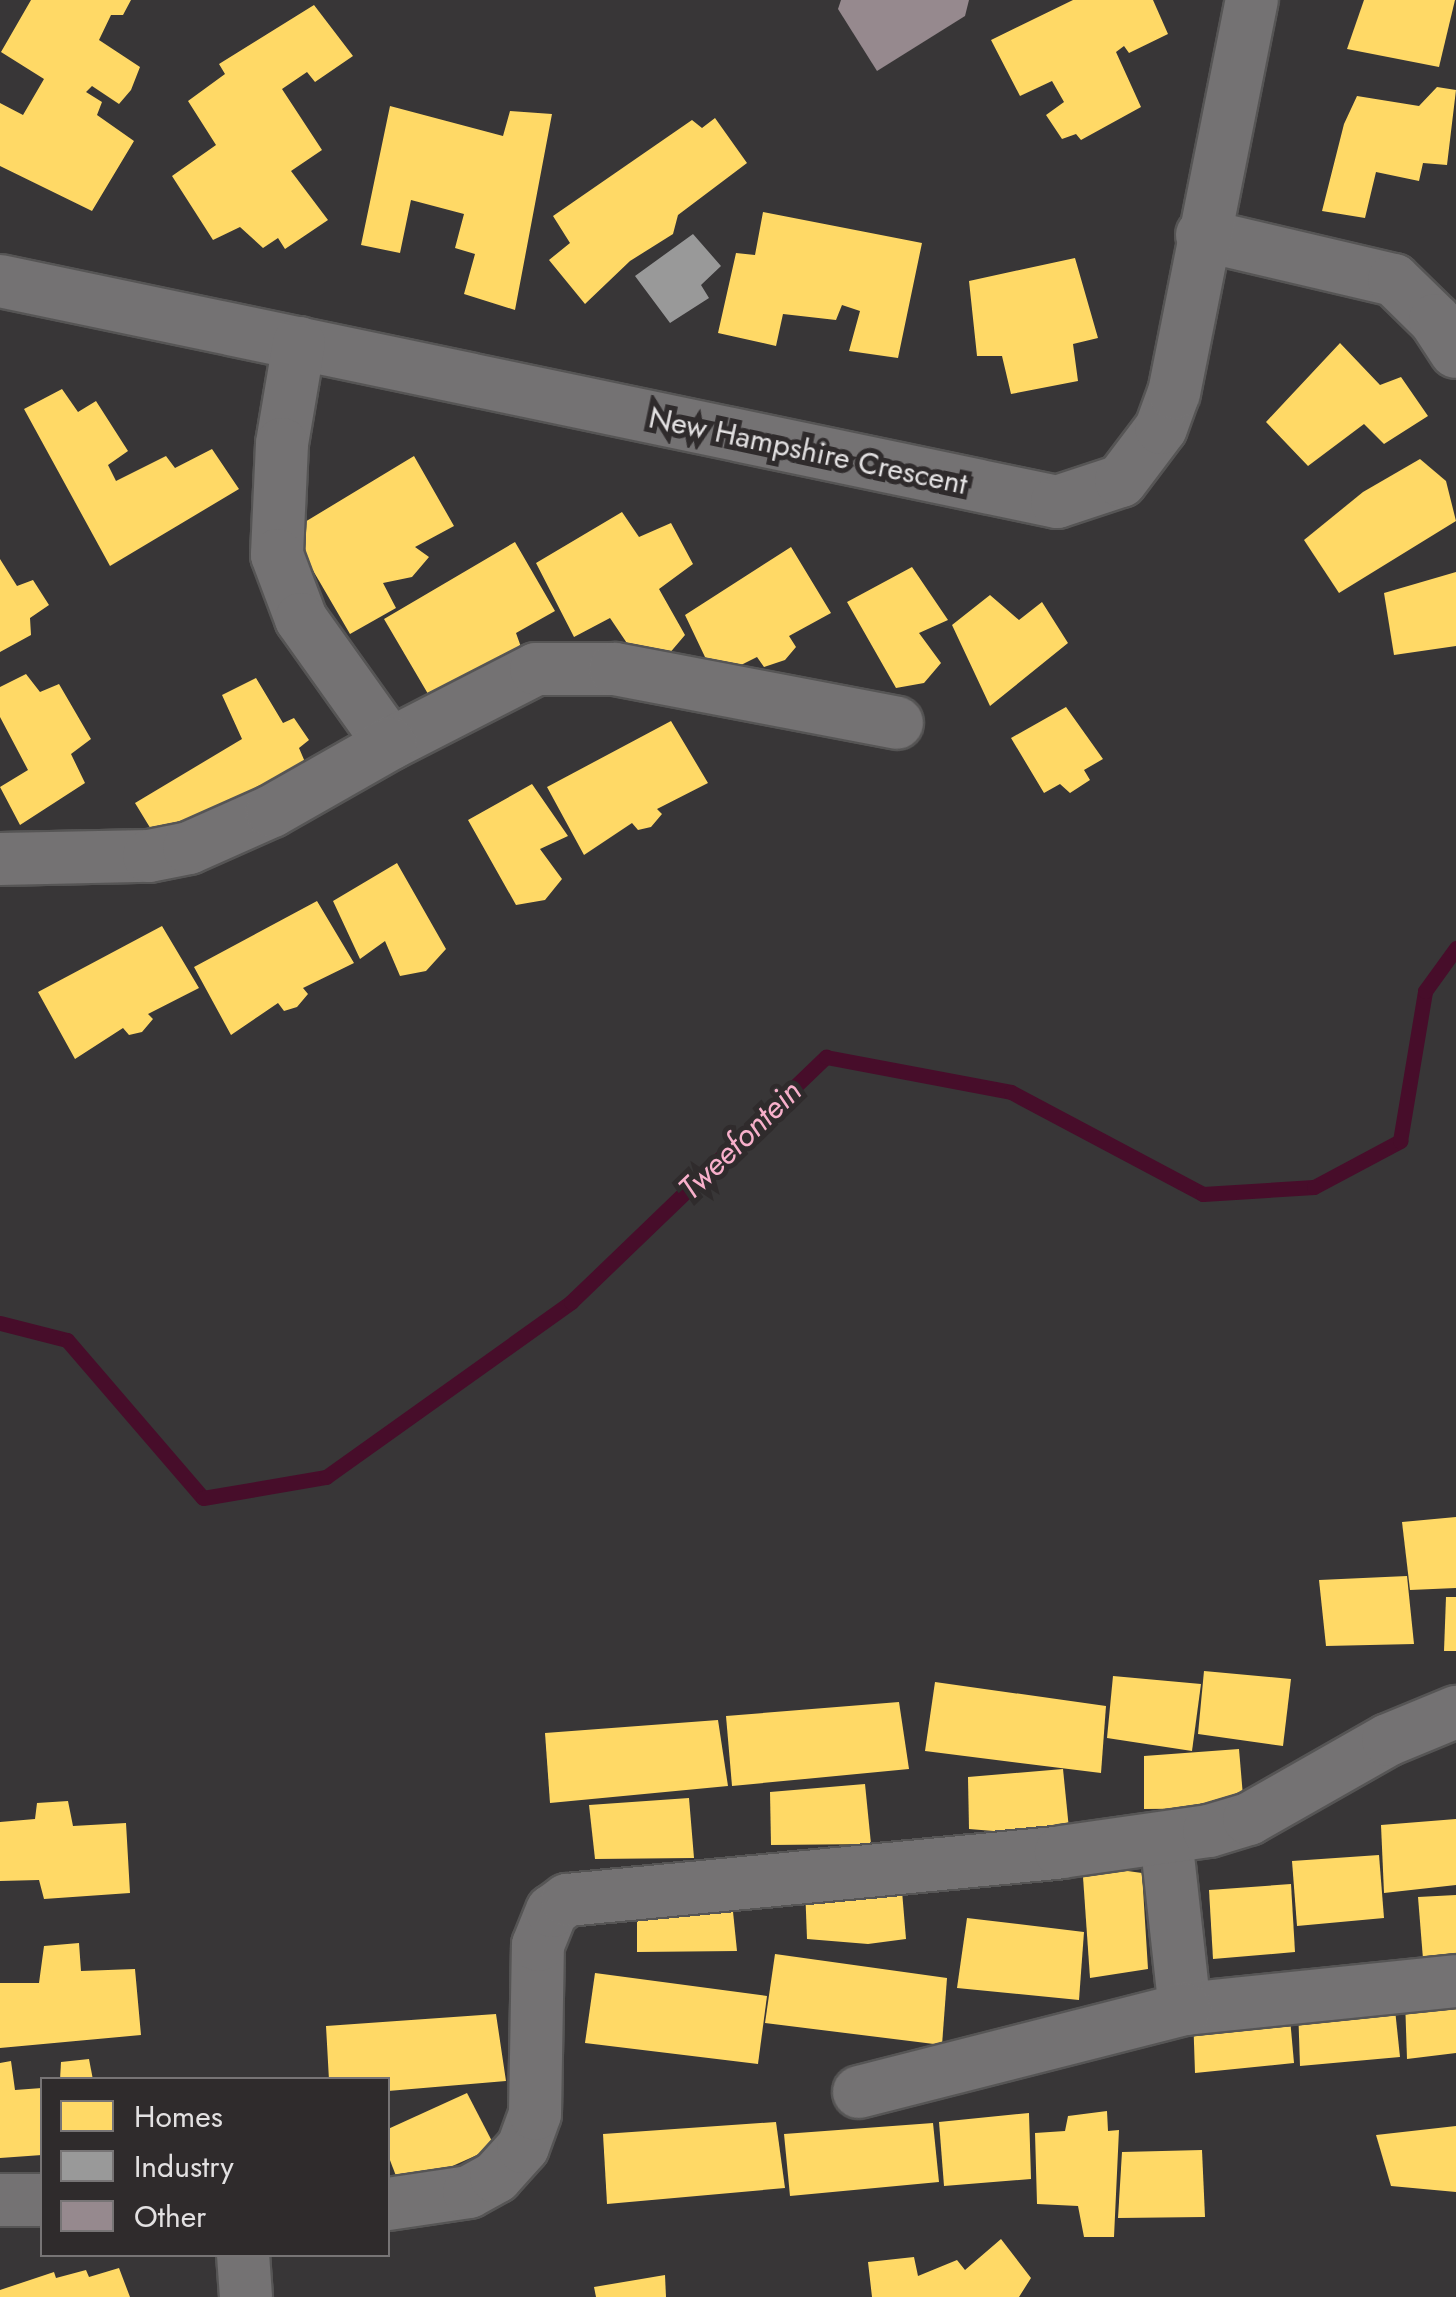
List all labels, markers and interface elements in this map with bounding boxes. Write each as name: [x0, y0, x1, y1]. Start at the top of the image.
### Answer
street label: New Hampshire Crescent: [645, 400, 971, 502]
water label: Tweefontein: [671, 1072, 809, 1208]
legend: [40, 2077, 390, 2257]
text: Homes: [134, 2095, 223, 2138]
text: Industry: [134, 2145, 234, 2188]
text: Other: [134, 2195, 206, 2238]

